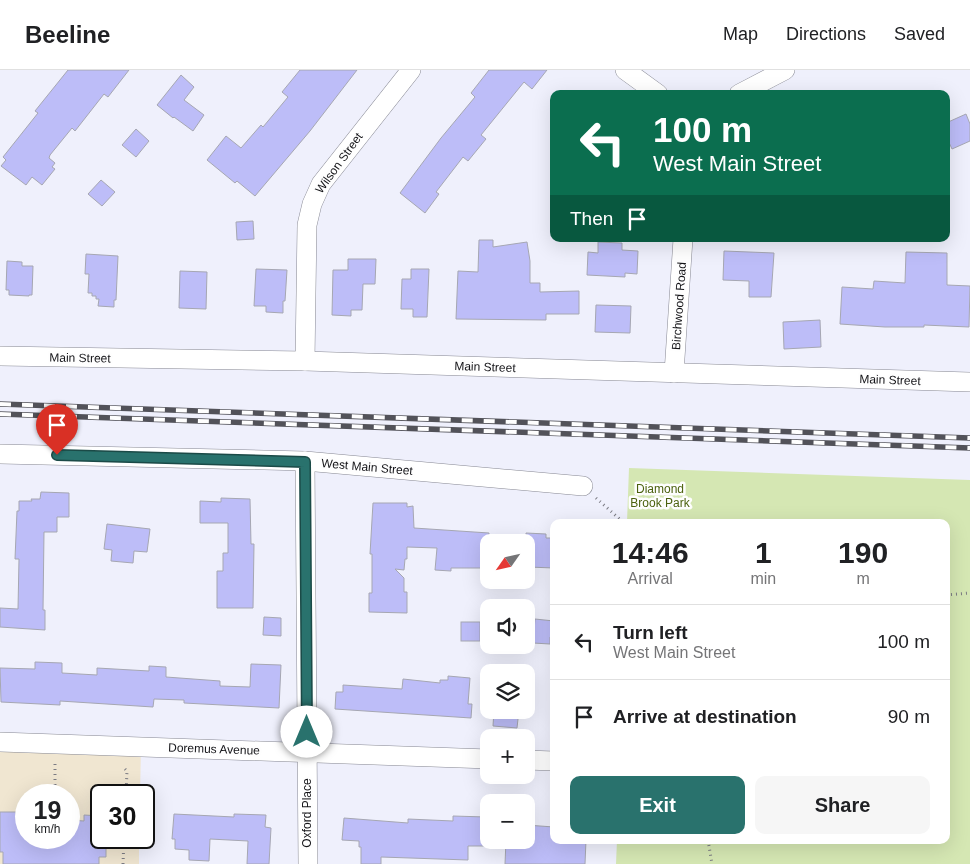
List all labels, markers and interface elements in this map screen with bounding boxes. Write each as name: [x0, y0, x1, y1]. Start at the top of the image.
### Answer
text: Beeline: [25, 21, 110, 48]
text: Map: [723, 24, 758, 44]
text: Directions: [786, 24, 866, 44]
text: Saved: [894, 24, 945, 44]
icon: left: [570, 110, 635, 175]
text: 100 m: [653, 110, 752, 149]
street label: Wilson Street: [312, 129, 366, 196]
text: West Main Street: [653, 151, 821, 176]
icon: arrive: [623, 205, 651, 233]
text: Then: [570, 208, 613, 229]
street label: Birchwood Road: [669, 262, 689, 350]
street label: Main Street: [49, 350, 111, 366]
street label: Main Street: [454, 359, 517, 375]
street label: Main Street: [859, 372, 922, 388]
pin: [36, 404, 78, 455]
icon: arrive: [43, 411, 71, 439]
street label: West Main Street: [321, 456, 414, 478]
park label: Diamond Brook Park: [630, 482, 691, 510]
north arrow: [480, 534, 535, 589]
map controls: [480, 534, 535, 849]
text: 14:46: [612, 536, 689, 569]
text: 1: [755, 536, 772, 569]
text: 190: [838, 536, 888, 569]
text: Arrival: [628, 570, 673, 587]
text: min: [750, 570, 776, 587]
text: m: [856, 570, 870, 587]
button: sound: [480, 599, 535, 654]
text: Turn left: [613, 622, 688, 643]
icon: left: [570, 628, 598, 656]
text: 100 m: [877, 631, 930, 652]
text: West Main Street: [613, 644, 735, 661]
button: layers: [480, 664, 535, 719]
icon: arrive: [570, 703, 598, 731]
position arrow: [280, 705, 332, 757]
text: Arrive at destination: [613, 706, 797, 727]
text: 90 m: [888, 706, 930, 727]
button: +: [480, 729, 535, 784]
street label: Doremus Avenue: [168, 740, 260, 758]
button: Exit: [570, 776, 745, 834]
button: Share: [755, 776, 930, 834]
street label: Oxford Place: [300, 778, 314, 848]
speed limit sign: 30: [90, 784, 155, 849]
button: −: [480, 794, 535, 849]
text: 19: [34, 796, 61, 824]
text: km/h: [34, 822, 61, 836]

